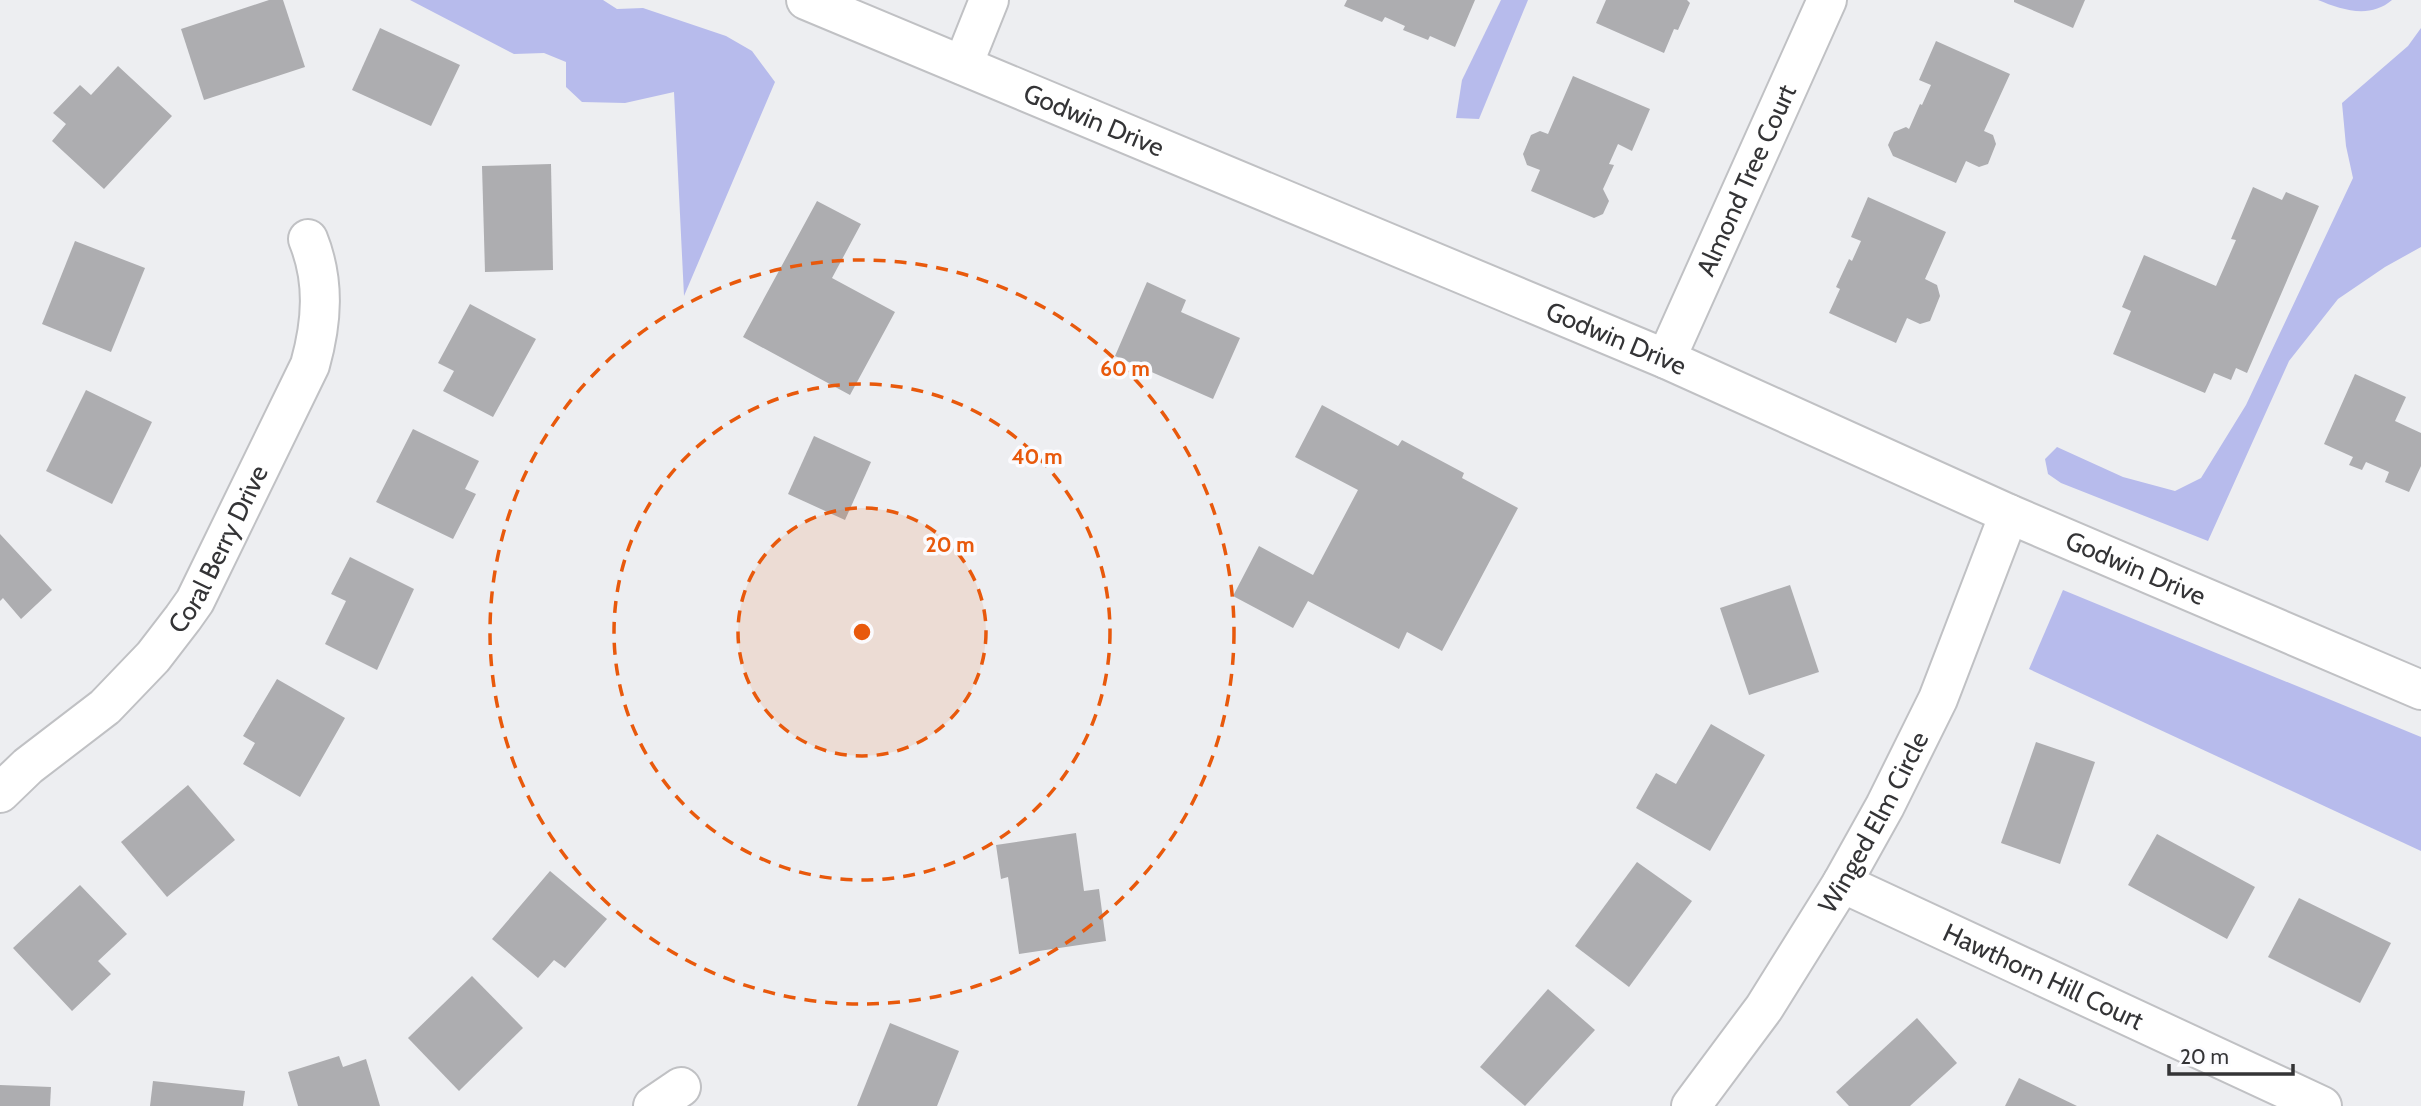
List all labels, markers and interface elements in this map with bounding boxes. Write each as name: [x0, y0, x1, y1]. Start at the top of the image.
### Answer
street label: Godwin Drive: [1019, 77, 1169, 164]
street label: Almond Tree Court: [1689, 79, 1803, 281]
street label: Godwin Drive: [1541, 295, 1691, 382]
text: 60 m: [1100, 356, 1150, 381]
text: 40 m: [1012, 444, 1062, 469]
street label: Coral Berry Drive: [161, 460, 275, 640]
street label: Godwin Drive: [2061, 524, 2211, 612]
text: 20 m: [926, 532, 974, 557]
centre of rings: [850, 620, 874, 644]
street label: Winged Elm Circle: [1811, 726, 1935, 919]
street label: Hawthorn Hill Court: [1938, 916, 2149, 1037]
scale bar: [2169, 1032, 2293, 1076]
text: 20 m: [2180, 1044, 2229, 1069]

